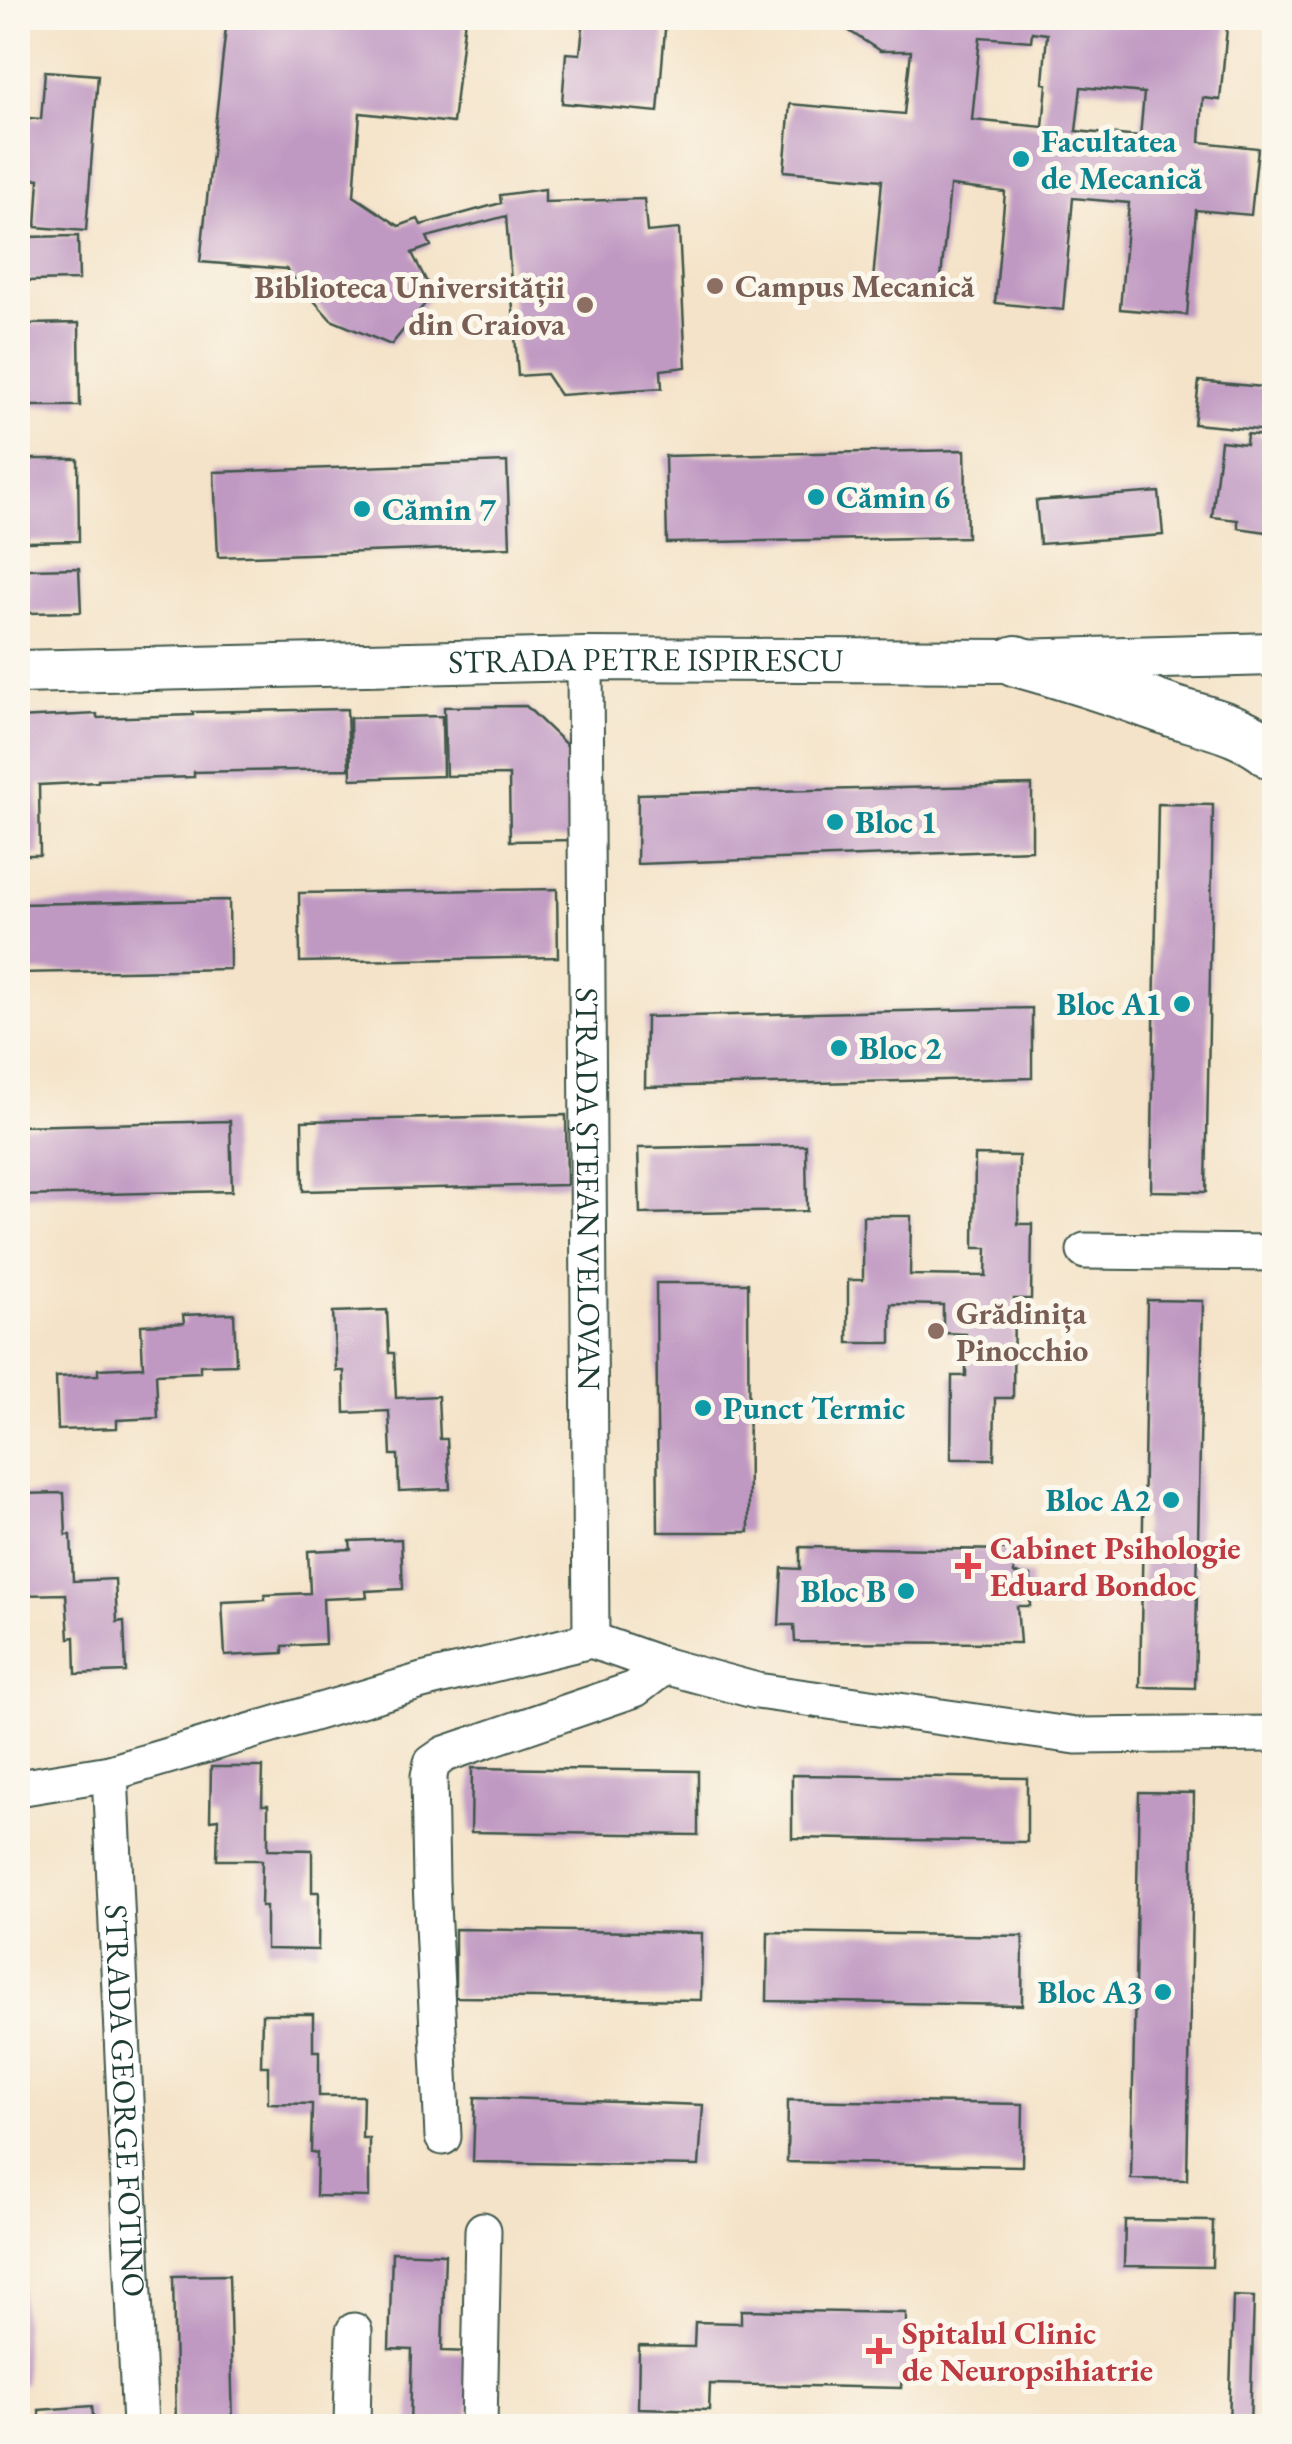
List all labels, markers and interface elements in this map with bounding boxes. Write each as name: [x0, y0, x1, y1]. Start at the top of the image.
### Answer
place label: Facultatea de Mecanică: [1041, 120, 1203, 199]
marker: Facultatea de Mecanică: [1010, 148, 1032, 170]
place label: Campus Mecanică: [735, 265, 975, 307]
place label: Biblioteca Universității din Craiova: [254, 266, 566, 345]
marker: Campus Mecanică: [704, 275, 726, 297]
marker: Biblioteca Universității din Craiova: [574, 294, 596, 316]
place label: Cămin 6: [836, 476, 950, 518]
marker: Cămin 6: [805, 486, 827, 508]
place label: Cămin 7: [382, 488, 496, 530]
marker: Cămin 7: [351, 498, 373, 520]
street label: STRADA PETRE ISPIRESCU: [448, 638, 844, 683]
place label: Bloc 1: [855, 801, 937, 843]
marker: Bloc 1: [824, 811, 846, 833]
place label: Bloc A1: [1057, 983, 1162, 1025]
street label: STRADA ȘTEFAN VELOVAN: [566, 987, 610, 1391]
marker: Bloc A1: [1171, 993, 1193, 1015]
place label: Bloc 2: [859, 1027, 941, 1069]
marker: Bloc 2: [828, 1037, 850, 1059]
place label: Grădinița Pinocchio: [956, 1292, 1088, 1371]
marker: Grădinița Pinocchio: [925, 1320, 947, 1342]
place label: Punct Termic: [723, 1387, 905, 1429]
marker: Punct Termic: [692, 1397, 714, 1419]
place label: Bloc A2: [1046, 1479, 1151, 1521]
marker: Bloc A2: [1160, 1489, 1182, 1511]
place label: Cabinet Psihologie Eduard Bondoc: [990, 1527, 1241, 1606]
marker: Cabinet Psihologie Eduard Bondoc: [955, 1553, 981, 1579]
place label: Bloc B: [801, 1570, 886, 1612]
marker: Bloc B: [895, 1580, 917, 1602]
street label: STRADA GEORGE FOTINO: [95, 1903, 155, 2298]
place label: Bloc A3: [1038, 1971, 1143, 2013]
marker: Bloc A3: [1152, 1981, 1174, 2003]
place label: Spitalul Clinic de Neuropsihiatrie: [902, 2312, 1153, 2391]
marker: Spitalul Clinic de Neuropsihiatrie: [866, 2338, 892, 2364]

